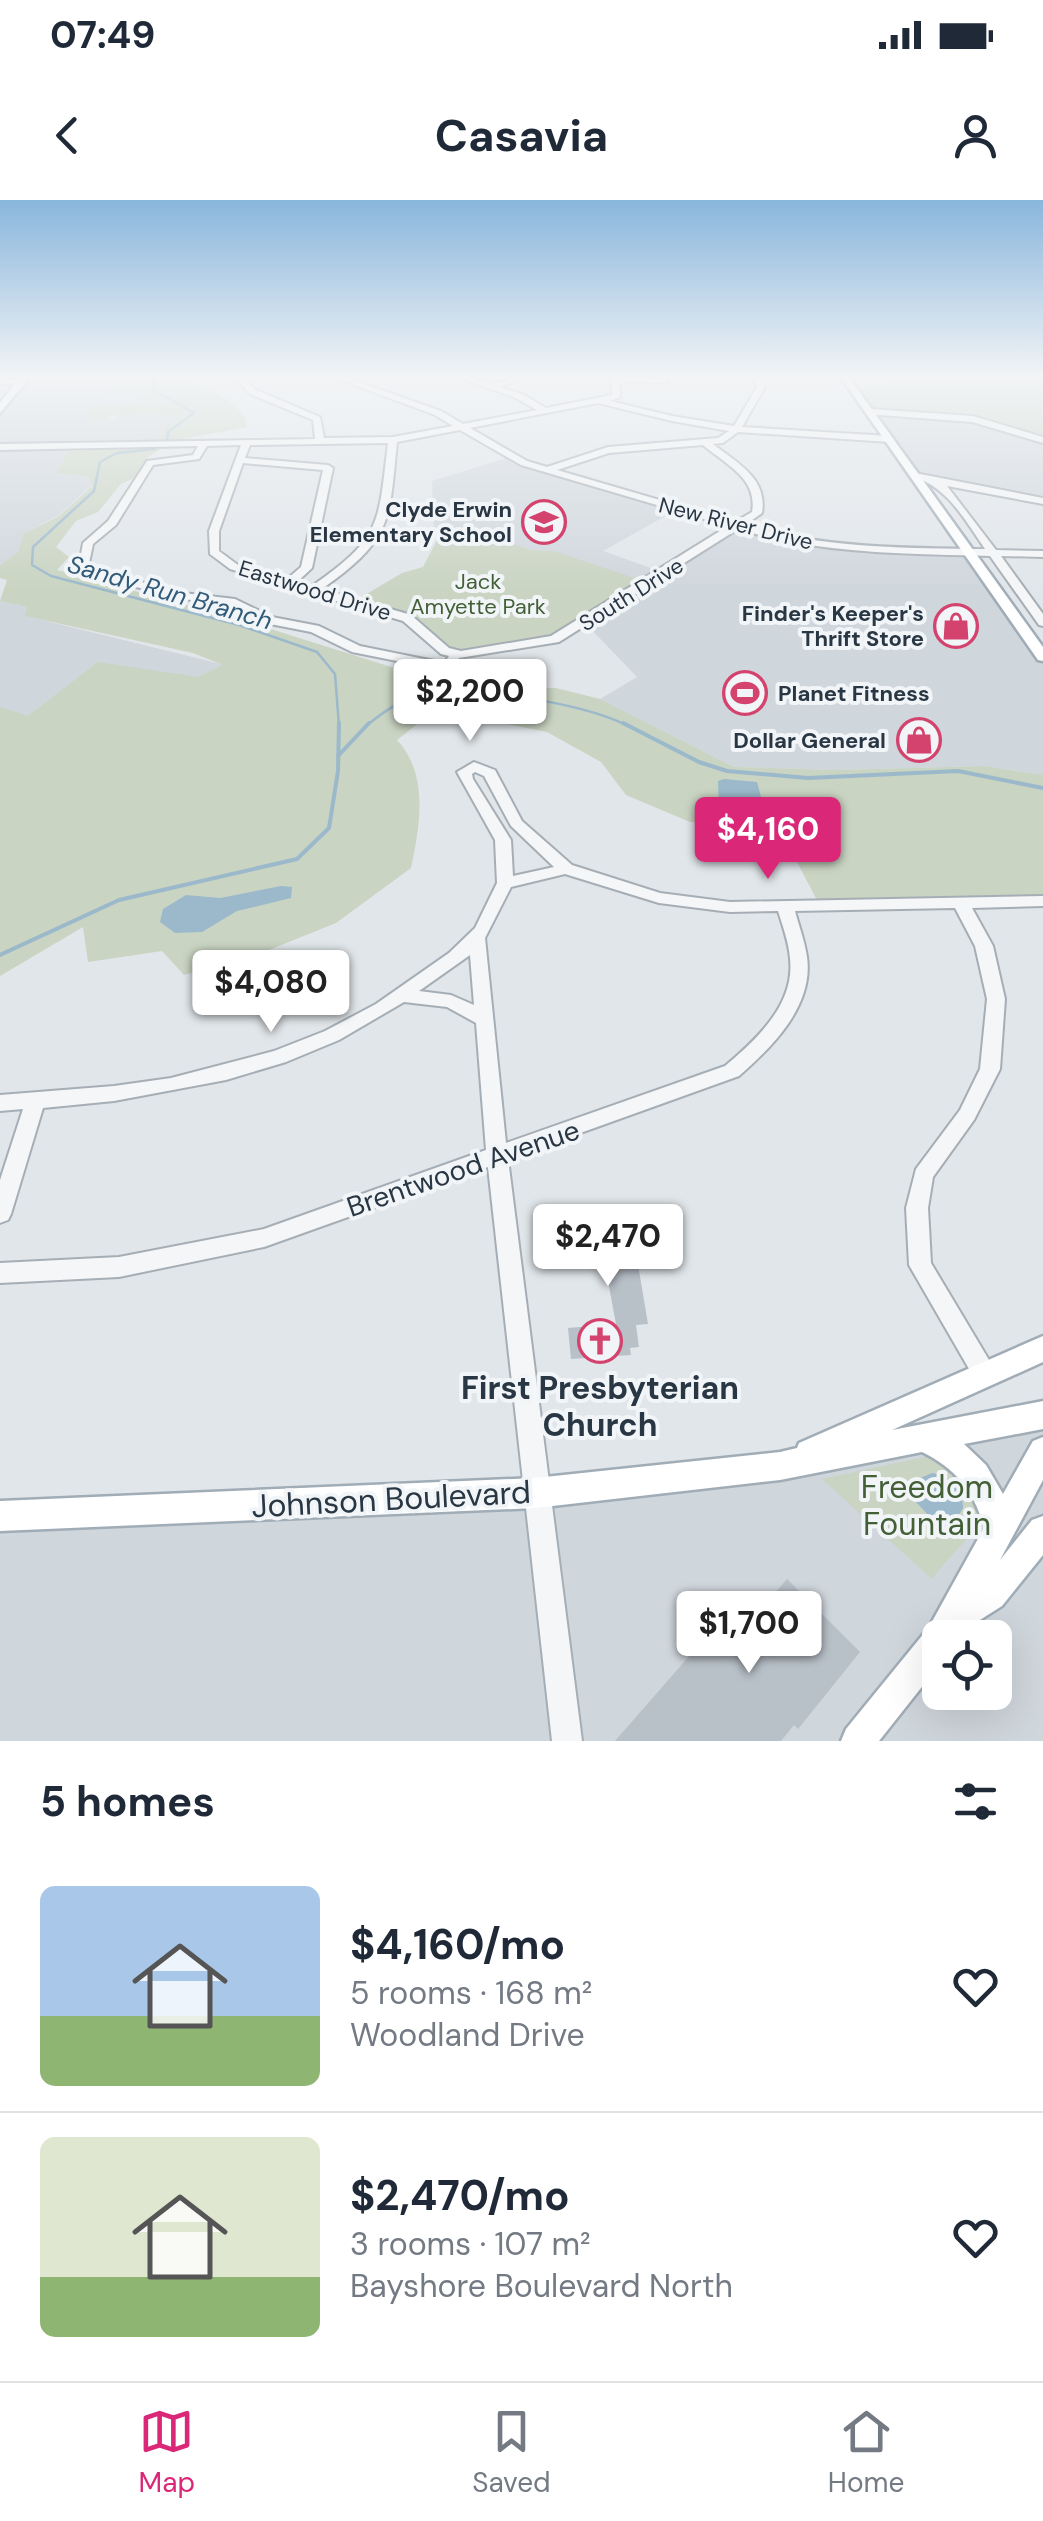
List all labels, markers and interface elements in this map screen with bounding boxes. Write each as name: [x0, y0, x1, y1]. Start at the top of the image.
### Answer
text: 07:49: [50, 10, 155, 60]
text: Casavia: [435, 106, 608, 165]
icon: back: [40, 108, 95, 163]
icon: person: [948, 108, 1003, 163]
street label: New River Drive: [656, 490, 816, 557]
place label: Clyde Erwin Elementary School: [310, 495, 512, 549]
school or university icon: Clyde Erwin Elementary School: [521, 499, 567, 545]
water label: Sandy Run Branch: [64, 548, 276, 637]
street label: South Drive: [574, 551, 689, 638]
street label: Eastwood Drive: [235, 554, 395, 627]
park label: Jack Amyette Park: [410, 567, 546, 621]
place label: Finder's Keeper's Thrift Store: [742, 599, 924, 653]
shop icon: Finder's Keeper's Thrift Store: [933, 603, 979, 649]
pin: $2,200: [389, 659, 551, 744]
text: $2,200: [415, 670, 525, 712]
sports icon: Planet Fitness: [722, 670, 768, 716]
place label: Planet Fitness: [778, 679, 930, 708]
shop icon: Dollar General: [896, 717, 942, 763]
place label: Dollar General: [733, 726, 886, 755]
pin: $4,160: [687, 797, 849, 882]
text: $4,160: [717, 808, 819, 850]
pin: $4,080: [190, 950, 352, 1035]
text: $4,080: [214, 961, 328, 1003]
street label: Brentwood Avenue: [342, 1111, 584, 1226]
pin: $2,470: [527, 1204, 689, 1289]
text: $2,470: [555, 1215, 661, 1257]
church icon: First Presbyterian Church: [577, 1318, 623, 1364]
place label: First Presbyterian Church: [461, 1367, 739, 1446]
park label: Freedom Fountain: [861, 1466, 993, 1545]
street label: Johnson Boulevard: [250, 1471, 532, 1527]
pin: $1,700: [668, 1591, 830, 1676]
text: $1,700: [699, 1602, 799, 1644]
map controls: [922, 1620, 1012, 1710]
button: locate: [922, 1620, 1012, 1710]
text: 5 homes: [40, 1774, 215, 1829]
icon: filters: [948, 1774, 1003, 1829]
text: $4,160/mo: [350, 1917, 565, 1972]
icon: home: [120, 1926, 240, 2046]
icon: heart: [948, 1959, 1003, 2014]
text: 5 rooms · 168 m²: [350, 1972, 592, 2014]
text: Woodland Drive: [350, 2014, 585, 2056]
text: $2,470/mo: [350, 2168, 570, 2223]
icon: home: [120, 2177, 240, 2297]
icon: heart: [948, 2210, 1003, 2265]
text: 3 rooms · 107 m²: [350, 2223, 591, 2265]
text: Bayshore Boulevard North: [350, 2265, 733, 2307]
tab: Map: [139, 2404, 195, 2501]
tab: Saved: [472, 2404, 551, 2501]
tab: Home: [828, 2404, 904, 2501]

